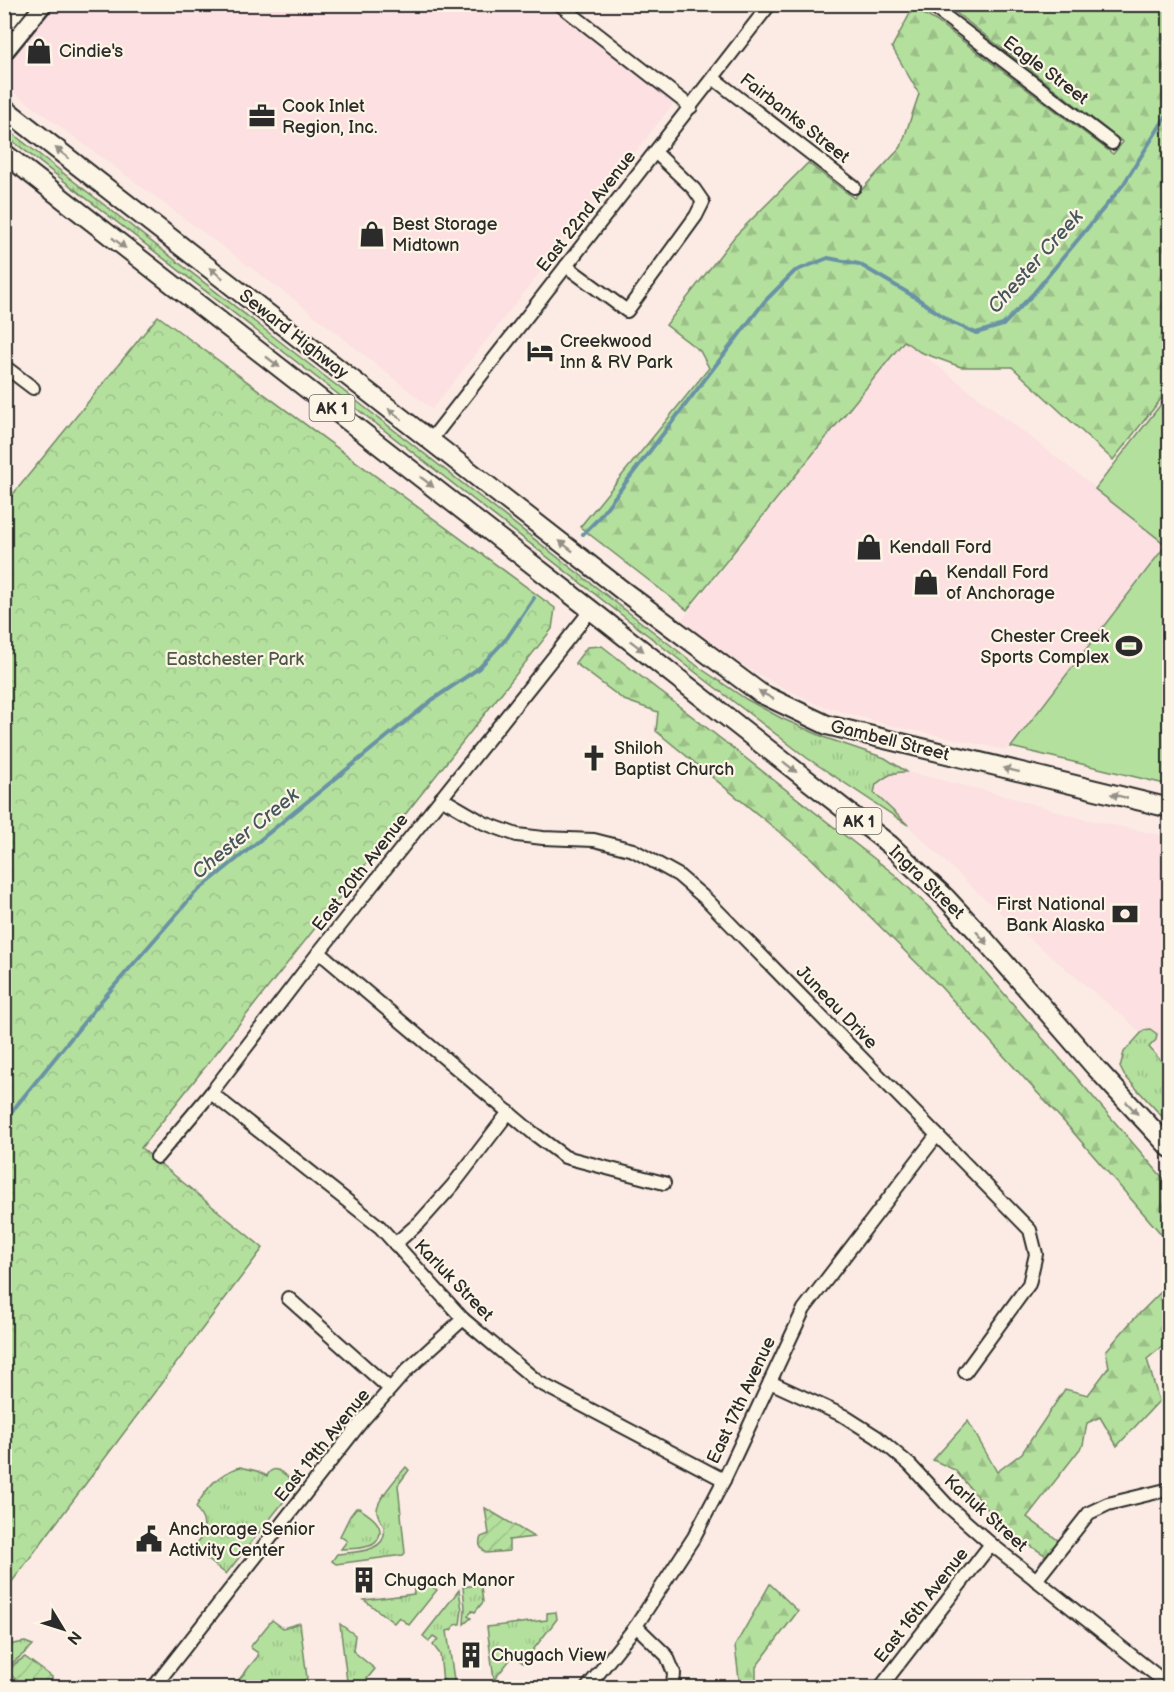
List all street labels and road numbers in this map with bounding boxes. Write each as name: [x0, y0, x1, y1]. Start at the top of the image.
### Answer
street label: Eagle Street: [999, 32, 1093, 109]
street label: Fairbanks Street: [736, 69, 854, 168]
street label: East 22nd Avenue: [532, 146, 641, 276]
street label: Seward Highway: [235, 285, 353, 384]
road number: AK 1: [310, 395, 354, 421]
street label: Gambell Street: [828, 716, 952, 765]
road number: AK 1: [836, 808, 882, 834]
street label: East 20th Avenue: [308, 809, 413, 935]
street label: Ingra Street: [885, 841, 969, 924]
street label: Juneau Drive: [792, 961, 882, 1054]
street label: Karluk Street: [410, 1235, 498, 1326]
street label: East 17th Avenue: [703, 1333, 780, 1467]
street label: East 19th Avenue: [270, 1384, 375, 1506]
street label: Karluk Street: [940, 1470, 1032, 1557]
street label: East 16th Avenue: [870, 1543, 973, 1667]

